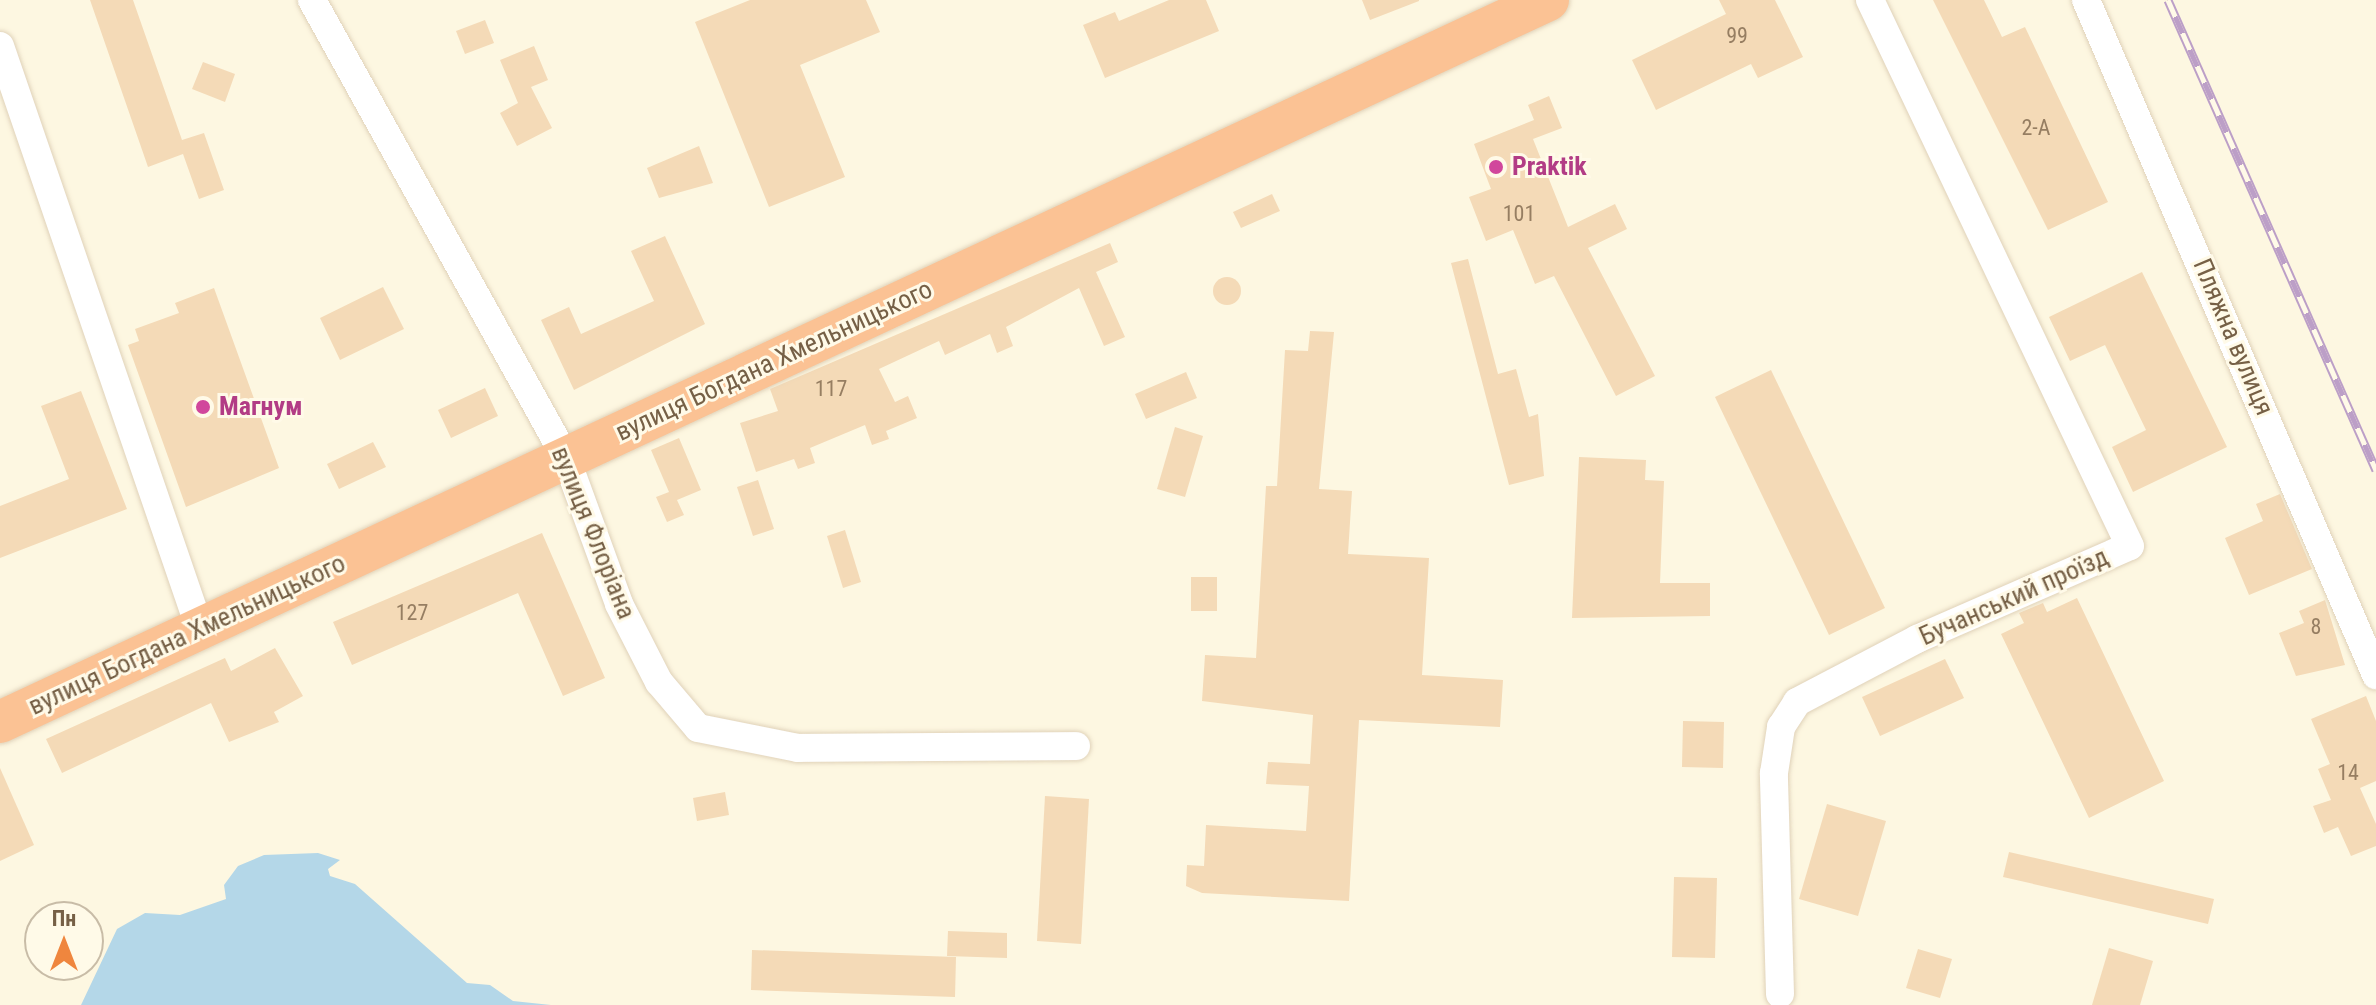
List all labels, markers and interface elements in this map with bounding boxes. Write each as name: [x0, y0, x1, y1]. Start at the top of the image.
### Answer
house number: 99: [1726, 23, 1748, 49]
house number: 2-А: [2021, 115, 2051, 141]
place label: Praktik: [1512, 151, 1587, 183]
marker: Praktik: [1487, 158, 1505, 176]
house number: 101: [1503, 201, 1535, 227]
street label: Пляжна вулиця: [2186, 254, 2280, 420]
street label: вулиця Богдана Хмельницького: [611, 274, 937, 448]
house number: 117: [815, 376, 847, 402]
place label: Магнум: [219, 391, 302, 423]
marker: Магнум: [194, 398, 212, 416]
street label: вулиця Флоріана: [544, 442, 642, 624]
street label: Бучанський проїзд: [1915, 541, 2113, 653]
street label: вулиця Богдана Хмельницького: [24, 548, 350, 722]
house number: 127: [396, 600, 428, 626]
house number: 8: [2311, 614, 2321, 640]
house number: 14: [2337, 760, 2359, 786]
north arrow: [24, 901, 104, 981]
text: Пн: [52, 906, 76, 931]

